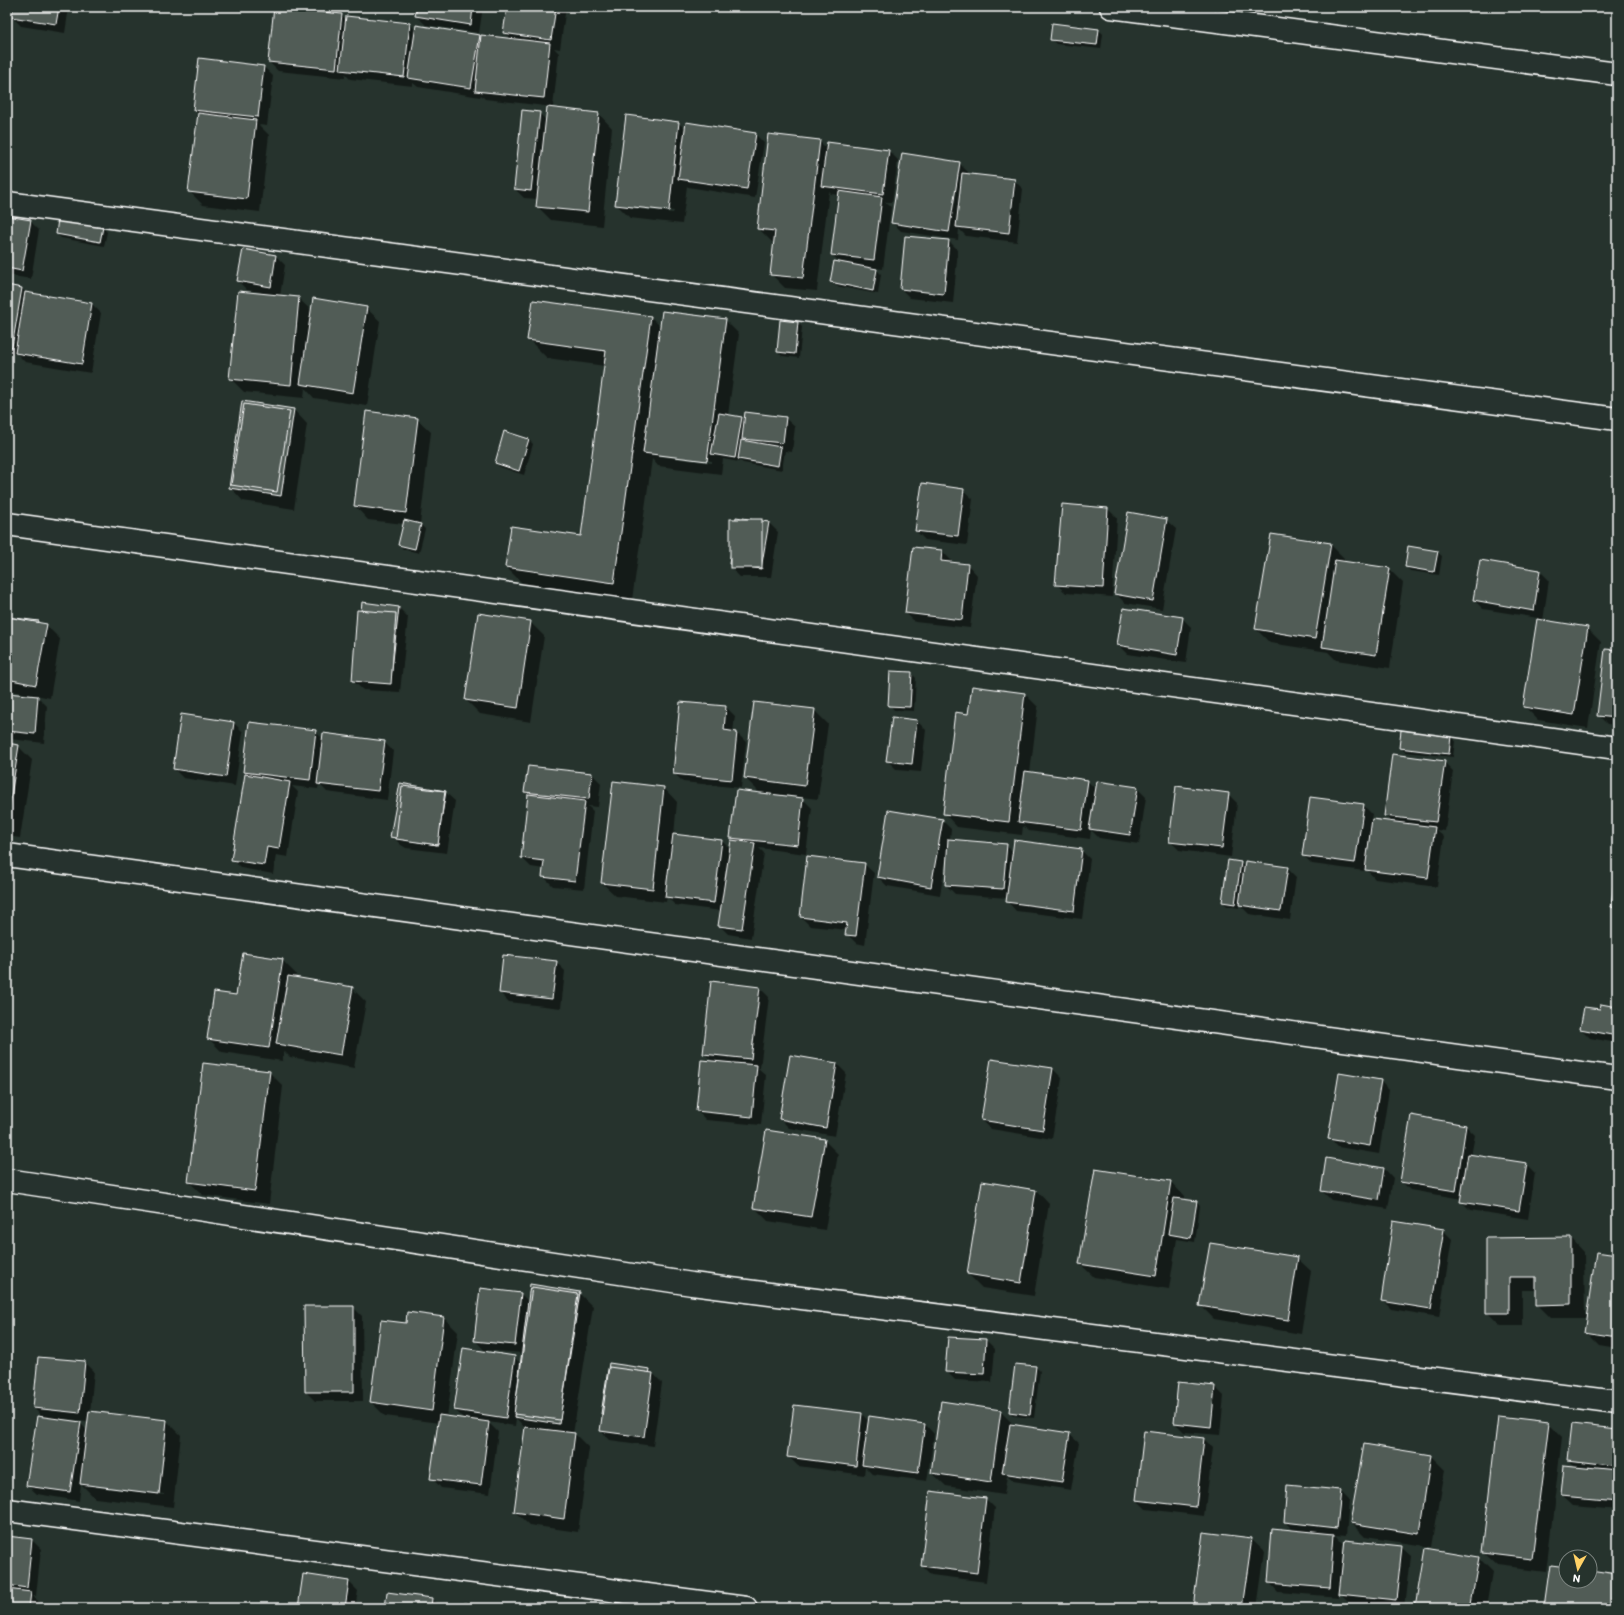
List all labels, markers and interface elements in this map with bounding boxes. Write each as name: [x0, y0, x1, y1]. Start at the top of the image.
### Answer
north arrow: [1558, 1549, 1598, 1589]
text: N: [1572, 1571, 1581, 1585]

